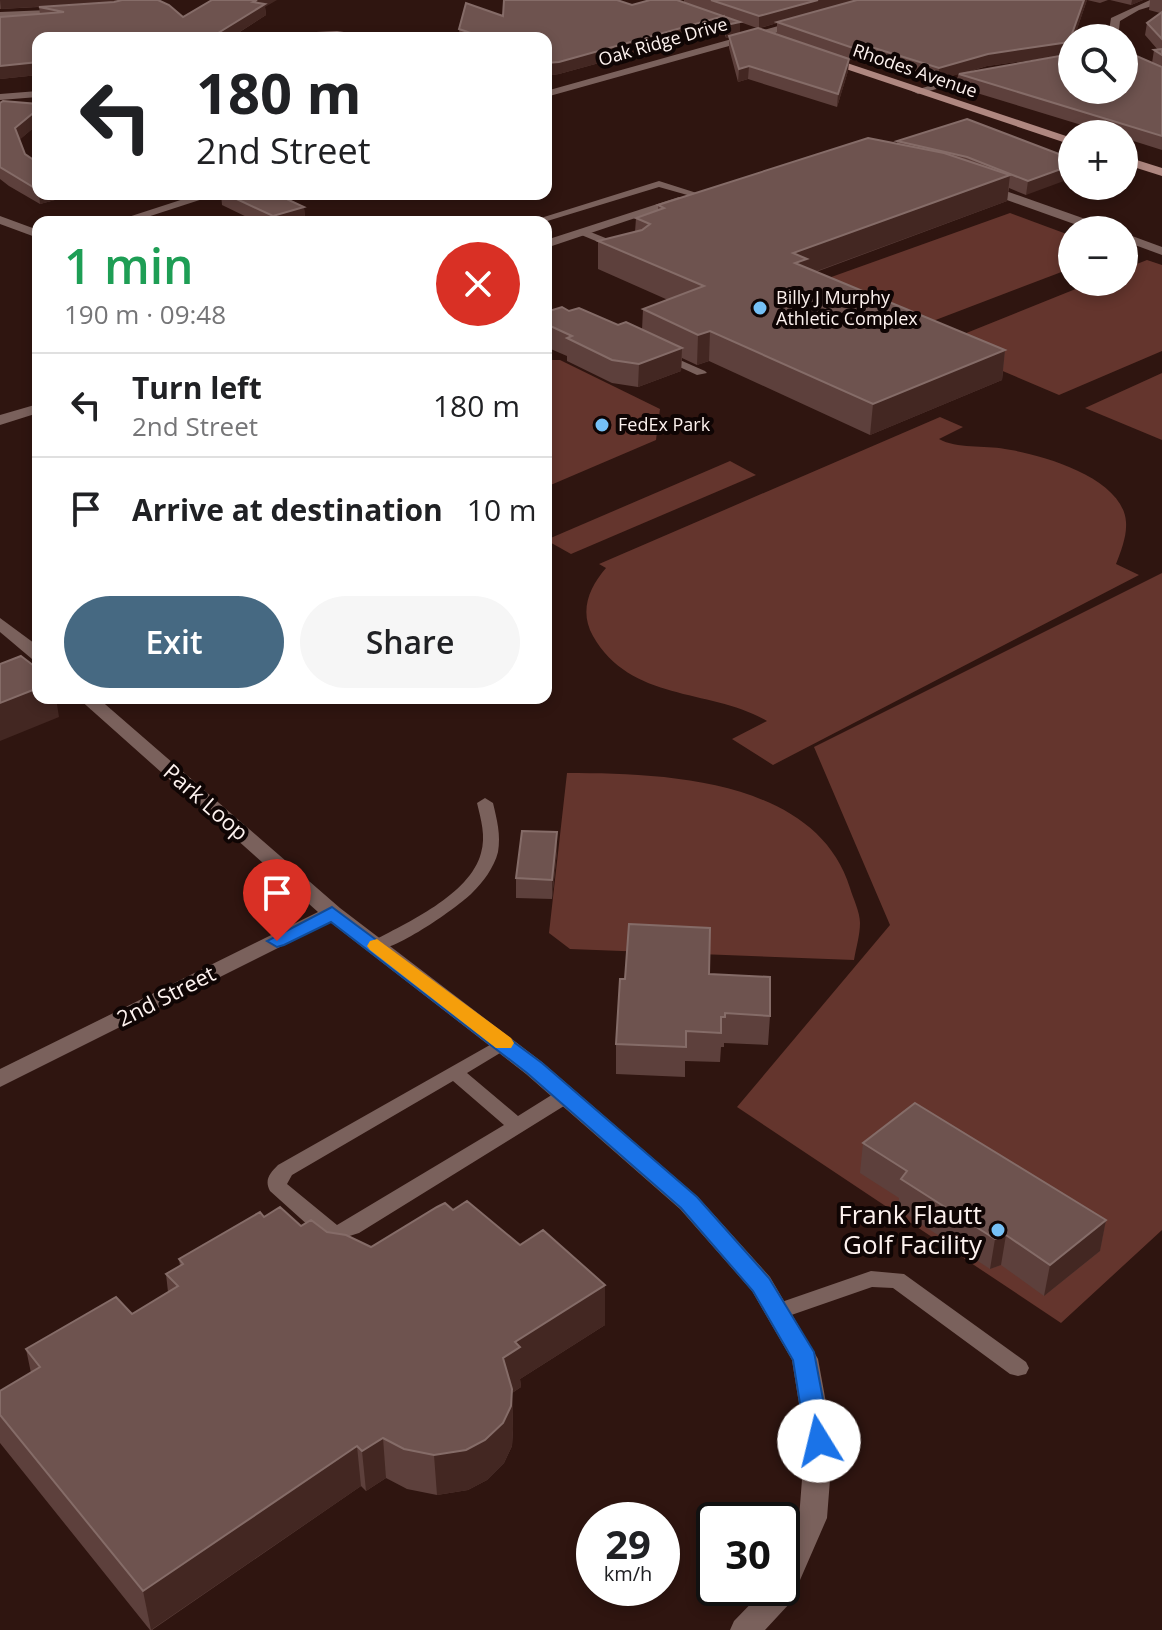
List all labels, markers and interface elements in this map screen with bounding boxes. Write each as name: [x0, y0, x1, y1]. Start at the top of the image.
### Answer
street label: Oak Ridge Drive: [595, 11, 730, 71]
map controls: [1058, 24, 1138, 296]
button: search: [1058, 24, 1138, 104]
street label: Rhodes Avenue: [850, 38, 981, 103]
text: 180 m: [196, 54, 362, 130]
icon: left: [64, 64, 168, 168]
button: +: [1058, 120, 1138, 200]
text: 2nd Street: [196, 126, 371, 175]
button: −: [1058, 216, 1138, 296]
text: 1 min: [64, 233, 194, 298]
button: close: [436, 242, 520, 326]
place label: Billy J Murphy Athletic Complex: [776, 285, 918, 330]
text: 190 m · 09:48: [64, 296, 226, 332]
marker: Billy J Murphy Athletic Complex: [751, 299, 769, 317]
text: Turn left: [132, 367, 262, 408]
icon: left: [64, 383, 108, 427]
text: 180 m: [433, 385, 520, 426]
text: 2nd Street: [132, 408, 258, 444]
place label: FedEx Park: [618, 412, 711, 436]
marker: FedEx Park: [593, 416, 611, 434]
icon: arrive: [64, 487, 108, 531]
text: Arrive at destination: [132, 489, 443, 530]
text: 10 m: [467, 489, 537, 530]
button: Exit: [64, 596, 284, 688]
button: Share: [300, 596, 520, 688]
street label: Park Loop: [158, 756, 255, 846]
pin: [243, 859, 311, 941]
icon: arrive: [255, 871, 299, 915]
street label: 2nd Street: [111, 957, 220, 1033]
place label: Frank Flautt Golf Facility: [838, 1196, 983, 1262]
marker: Frank Flautt Golf Facility: [989, 1221, 1007, 1239]
position arrow: [777, 1399, 861, 1483]
speed limit sign: 30: [696, 1502, 800, 1606]
text: 29: [605, 1516, 651, 1571]
text: km/h: [604, 1560, 652, 1587]

